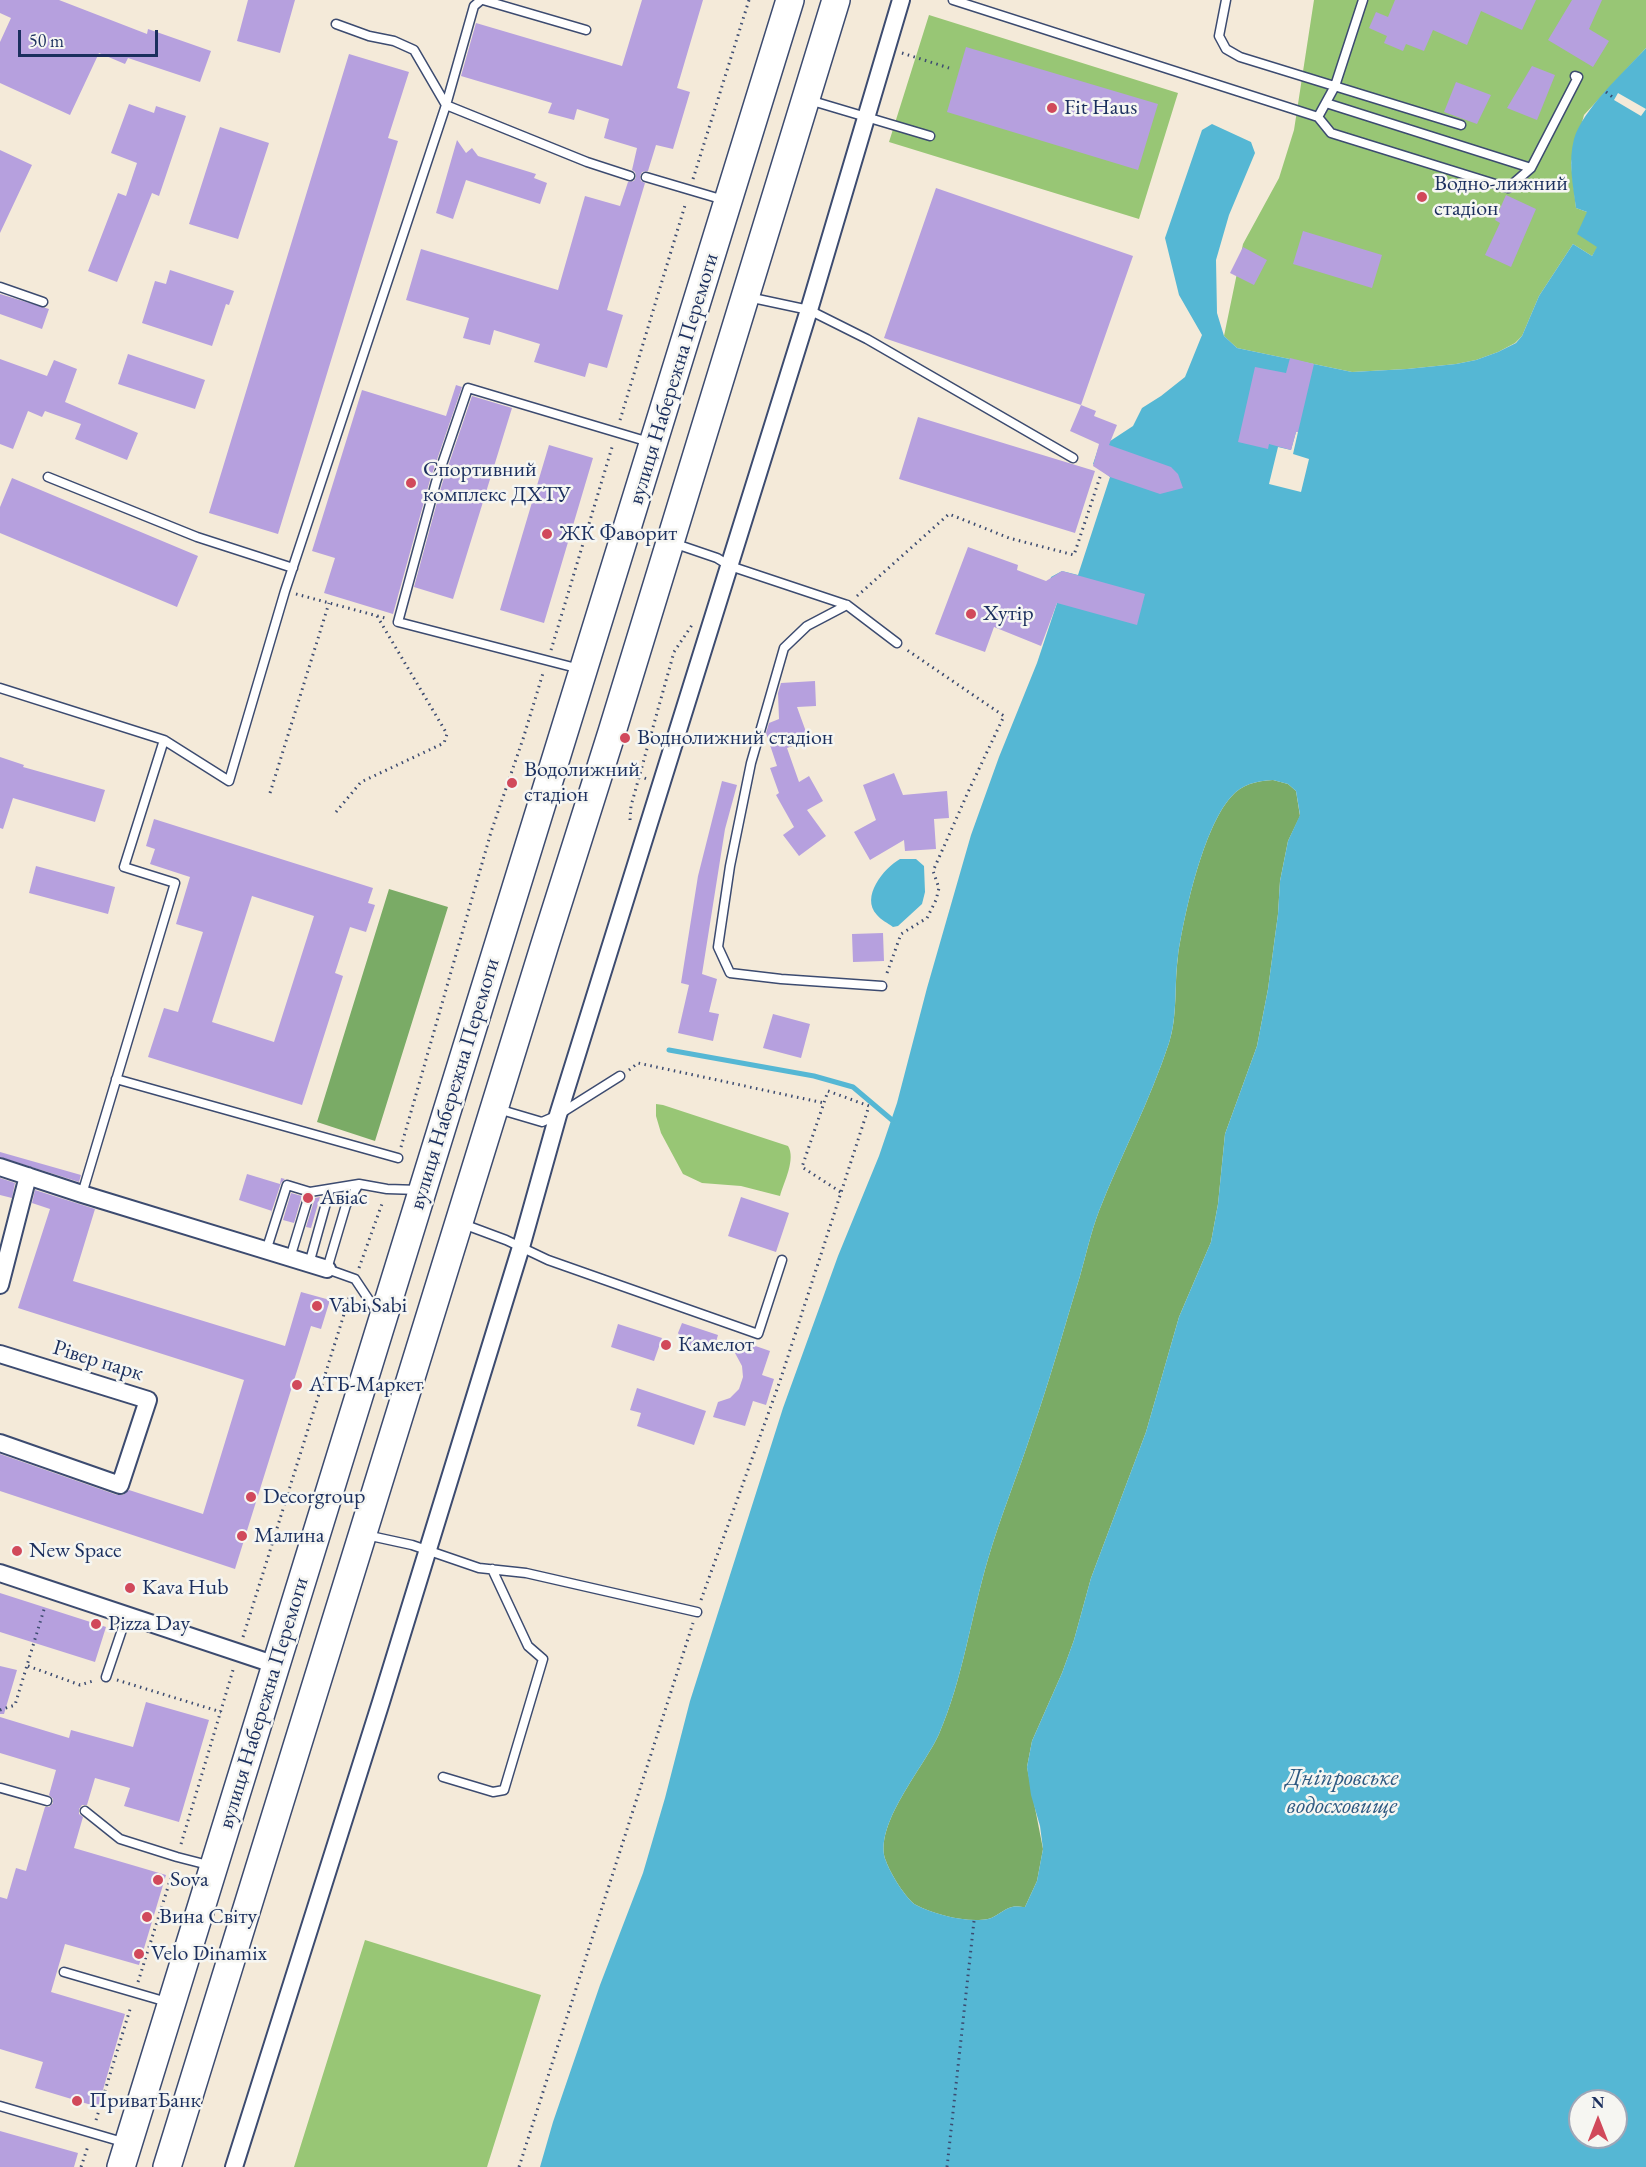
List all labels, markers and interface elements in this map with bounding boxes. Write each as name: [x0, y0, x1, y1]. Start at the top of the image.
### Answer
scale bar: [21, 18, 160, 56]
text: 50 m: [29, 29, 64, 52]
place label: Fit Haus: [1064, 95, 1137, 121]
marker: Fit Haus: [1045, 101, 1059, 115]
place label: Водно-лижний стадіон: [1434, 171, 1568, 222]
marker: Водно-лижний стадіон: [1415, 190, 1429, 204]
street label: вулиця Набережна Перемоги: [623, 250, 725, 508]
place label: Спортивний комплекс ДХТУ: [423, 457, 571, 508]
marker: Спортивний комплекс ДХТУ: [404, 476, 418, 490]
place label: ЖК Фаворит: [559, 521, 677, 547]
marker: ЖК Фаворит: [540, 527, 554, 541]
place label: Хутір: [983, 601, 1034, 627]
marker: Хутір: [964, 607, 978, 621]
place label: Воднолижний стадіон: [637, 725, 833, 751]
marker: Воднолижний стадіон: [618, 731, 632, 745]
place label: Водолижний стадіон: [524, 757, 640, 808]
marker: Водолижний стадіон: [505, 776, 519, 790]
street label: вулиця Набережна Перемоги: [404, 955, 506, 1213]
place label: Авіас: [320, 1185, 368, 1211]
marker: Авіас: [301, 1191, 315, 1205]
place label: Vabi Sabi: [329, 1293, 407, 1319]
marker: Vabi Sabi: [310, 1299, 324, 1313]
place label: Камелот: [678, 1332, 754, 1358]
street label: Рівер парк: [50, 1335, 146, 1387]
marker: Камелот: [659, 1338, 673, 1352]
place label: АТБ-Маркет: [309, 1372, 423, 1398]
marker: АТБ-Маркет: [290, 1378, 304, 1392]
place label: Decorgroup: [263, 1484, 366, 1510]
marker: Decorgroup: [244, 1490, 258, 1504]
place label: Малина: [254, 1523, 325, 1549]
marker: Малина: [235, 1529, 249, 1543]
place label: New Space: [29, 1538, 122, 1564]
marker: New Space: [10, 1544, 24, 1558]
street label: вулиця Набережна Перемоги: [213, 1574, 315, 1832]
place label: Kava Hub: [142, 1575, 229, 1601]
marker: Kava Hub: [123, 1581, 137, 1595]
place label: Pizza Day: [108, 1611, 190, 1637]
marker: Pizza Day: [89, 1617, 103, 1631]
water label: Дніпровське водосховище: [1286, 1764, 1398, 1820]
place label: Sova: [170, 1867, 209, 1893]
marker: Sova: [151, 1873, 165, 1887]
place label: Вина Світу: [159, 1904, 257, 1930]
marker: Вина Світу: [140, 1910, 154, 1924]
place label: Velo Dinamix: [151, 1941, 267, 1967]
marker: Velo Dinamix: [132, 1947, 146, 1961]
place label: ПриватБанк: [89, 2088, 201, 2114]
north arrow: [1568, 2089, 1628, 2149]
text: N: [1592, 2092, 1604, 2113]
marker: ПриватБанк: [70, 2094, 84, 2108]

